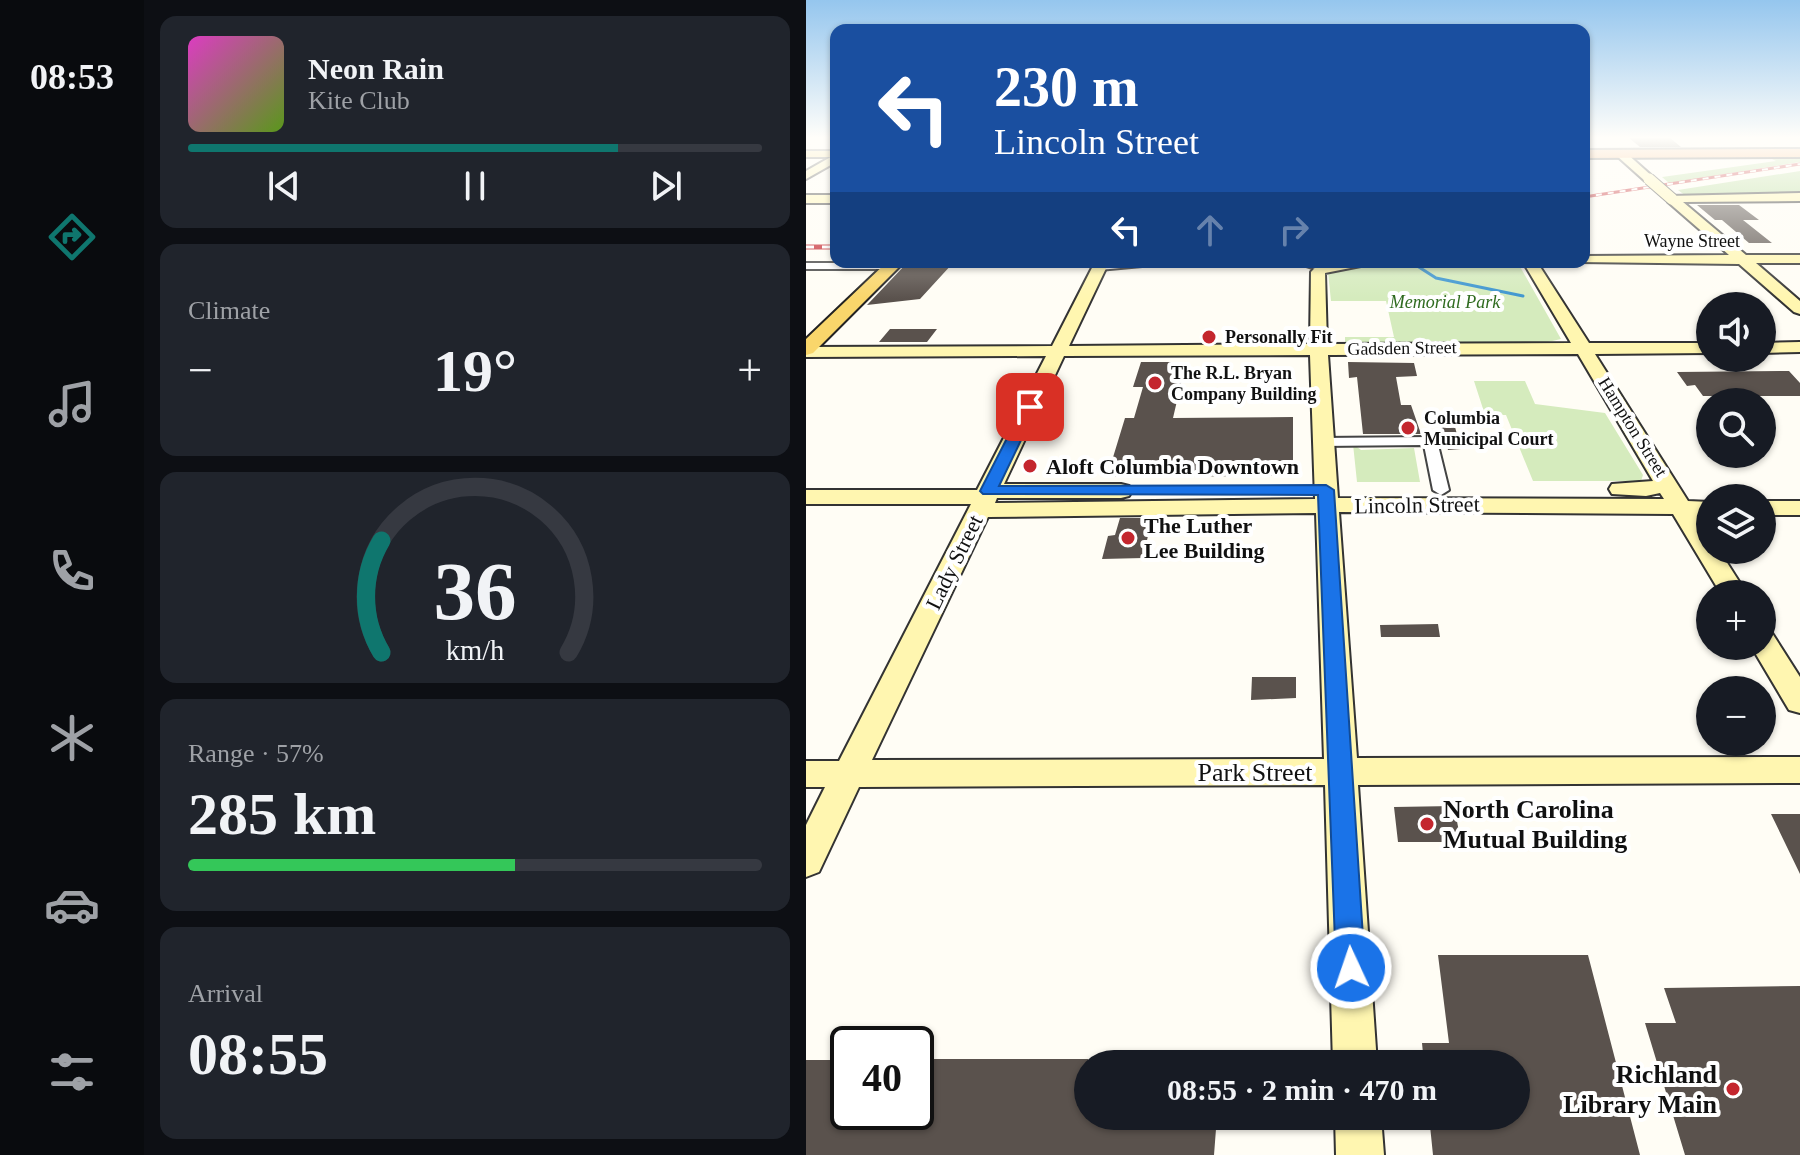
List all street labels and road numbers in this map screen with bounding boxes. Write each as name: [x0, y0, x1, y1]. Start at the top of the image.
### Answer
street label: Wayne Street: [1644, 231, 1740, 251]
street label: Gadsden Street: [1347, 337, 1457, 359]
street label: Hampton Street: [1594, 374, 1672, 480]
street label: Lincoln Street: [1354, 491, 1480, 519]
street label: Lady Street: [920, 511, 988, 613]
street label: Park Street: [1198, 758, 1313, 787]

